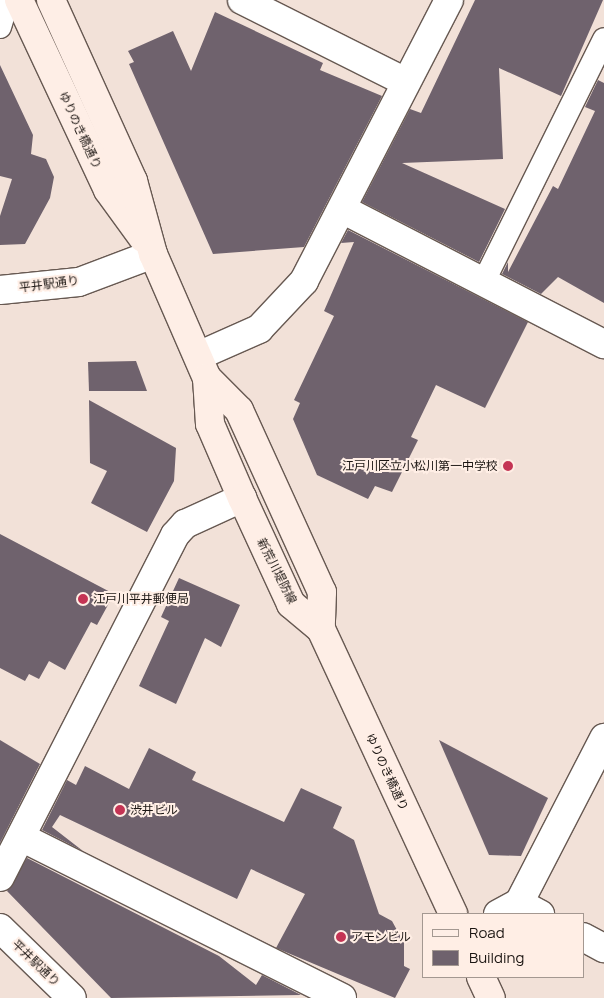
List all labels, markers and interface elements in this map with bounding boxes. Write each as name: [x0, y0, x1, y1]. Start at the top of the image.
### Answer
street label: ゆりのき橋通り: [56, 89, 104, 171]
street label: 平井駅通り: [18, 273, 80, 295]
place label: 江戸川区立小松川第一中学校: [342, 459, 498, 473]
marker: 江戸川区立小松川第一中学校: [502, 460, 514, 472]
street label: 新荒川堤防線: [254, 536, 300, 606]
place label: 江戸川平井郵便局: [93, 592, 189, 606]
marker: 江戸川平井郵便局: [77, 593, 89, 605]
street label: ゆりのき橋通り: [363, 731, 411, 813]
place label: 渋井ビル: [130, 803, 178, 817]
marker: 渋井ビル: [114, 804, 126, 816]
legend: [422, 913, 584, 978]
text: Road: [469, 922, 505, 943]
place label: アモンビル: [351, 930, 411, 944]
marker: アモンビル: [335, 931, 347, 943]
street label: 平井駅通り: [9, 937, 63, 989]
text: Building: [469, 947, 524, 968]

